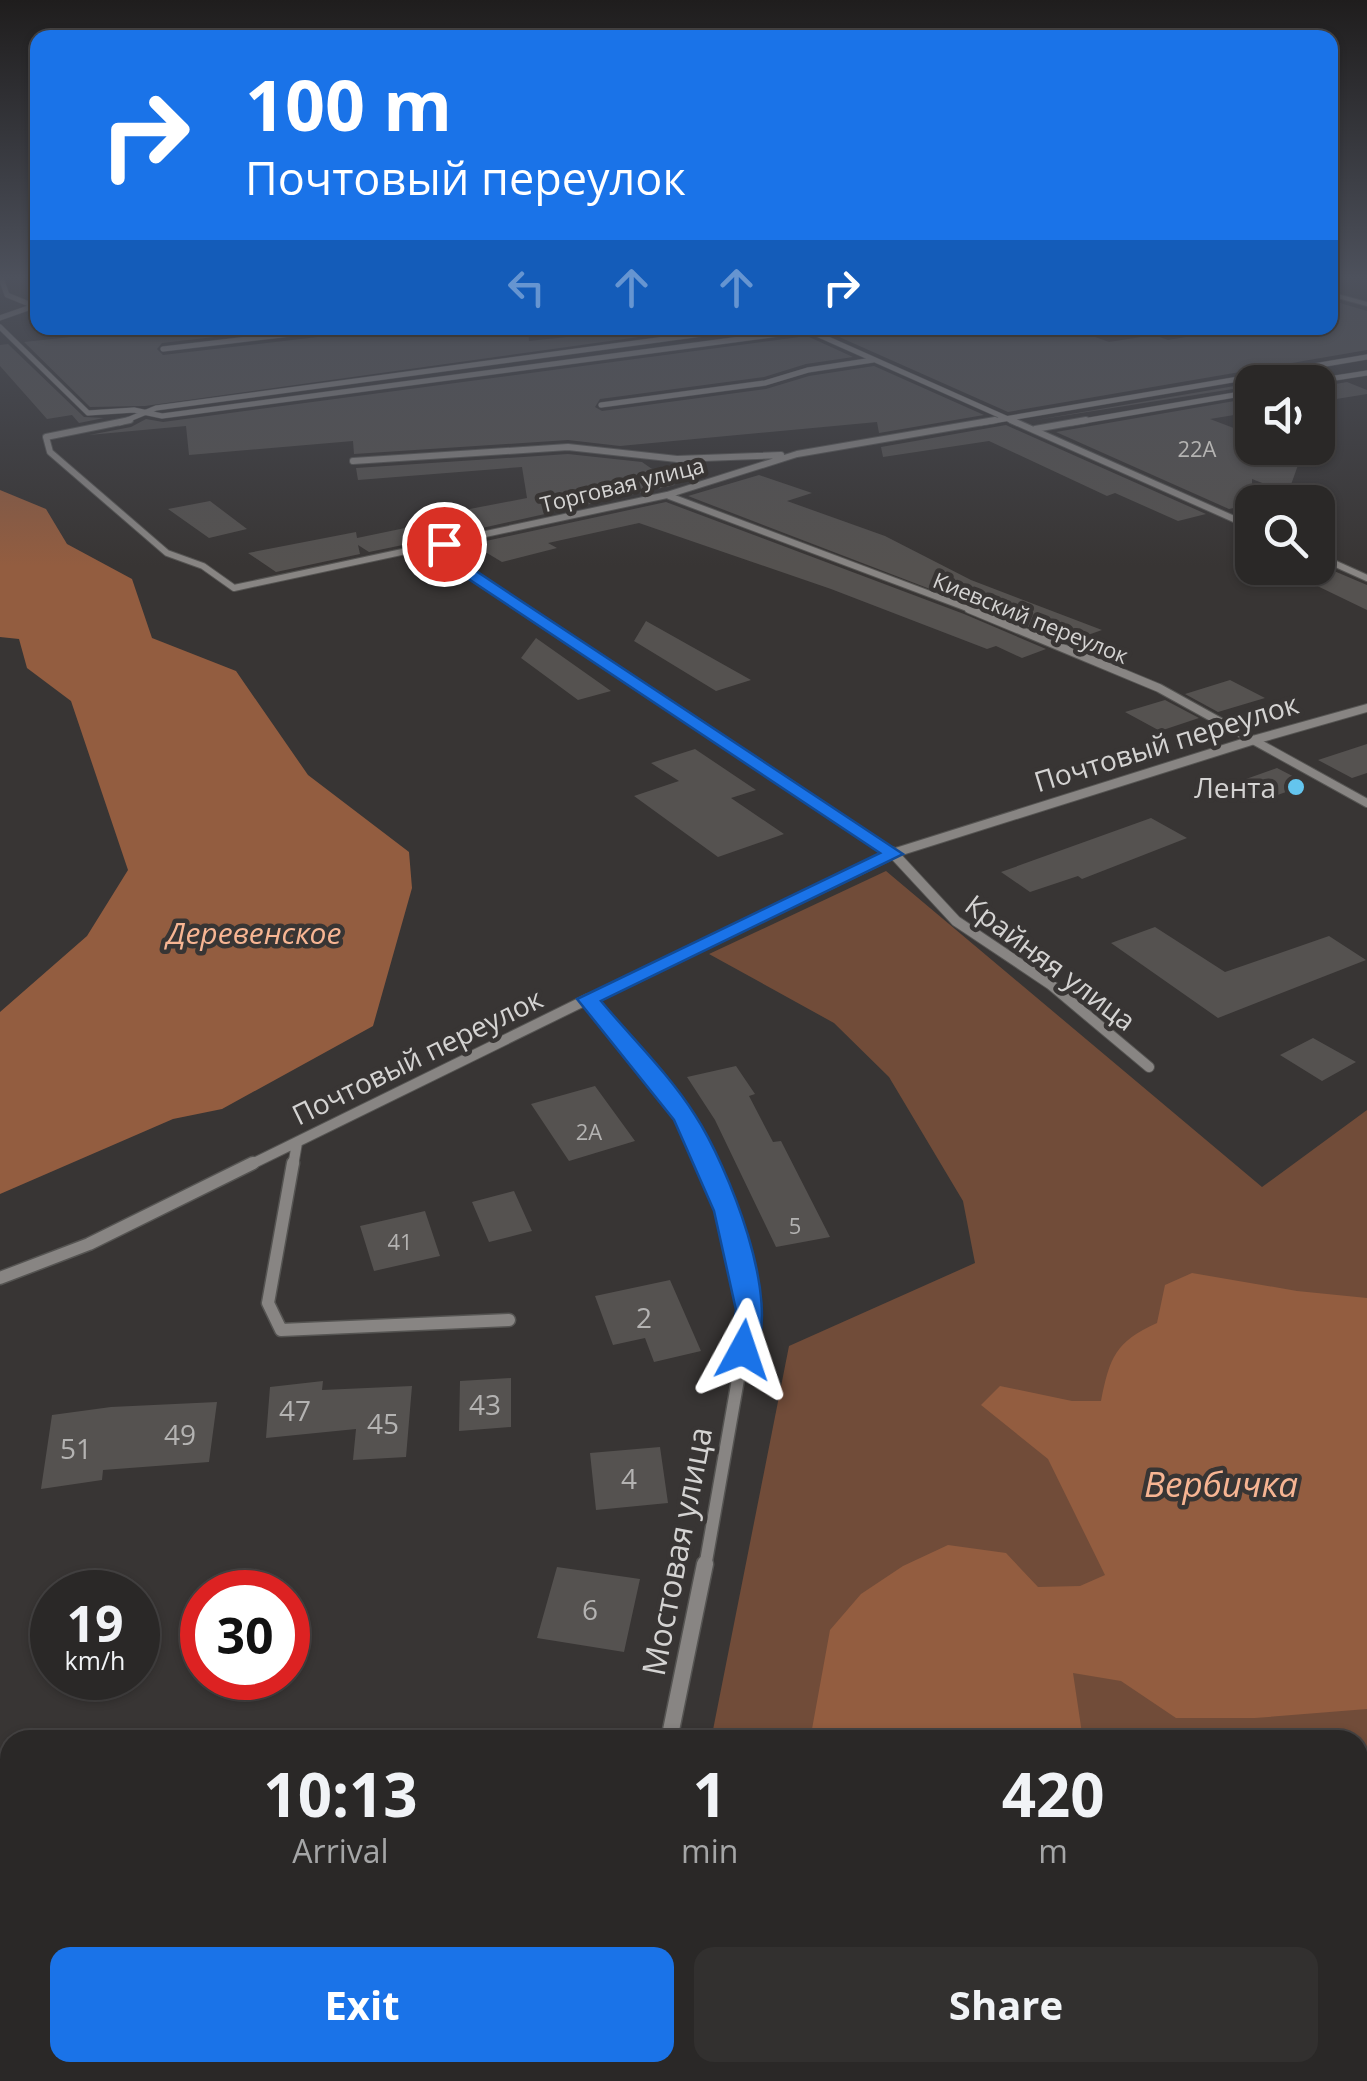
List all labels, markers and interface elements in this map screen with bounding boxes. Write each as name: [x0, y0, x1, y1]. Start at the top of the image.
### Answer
text: 100 m: [245, 56, 452, 152]
icon: right: [80, 70, 210, 200]
text: Почтовый переулок: [245, 147, 686, 208]
icon: left: [499, 260, 554, 315]
icon: ahead: [604, 260, 659, 315]
icon: ahead: [709, 260, 764, 315]
icon: right: [814, 260, 869, 315]
map controls: [1235, 365, 1335, 585]
button: sound: [1235, 365, 1335, 465]
house number: 22А: [1177, 433, 1217, 463]
street label: Торговая улица: [537, 449, 707, 519]
button: search: [1235, 485, 1335, 585]
pin: [402, 502, 487, 587]
icon: arrive: [417, 517, 472, 572]
street label: Киевский переулок: [929, 564, 1134, 670]
street label: Почтовый переулок: [1029, 684, 1303, 800]
place label: Лента: [1194, 768, 1276, 806]
marker: Лента: [1285, 776, 1307, 798]
street label: Крайняя улица: [958, 885, 1144, 1039]
water label: Деревенское: [164, 912, 341, 953]
street label: Почтовый переулок: [285, 979, 549, 1133]
house number: 2А: [576, 1116, 602, 1146]
house number: 5: [789, 1210, 801, 1240]
house number: 41: [387, 1226, 413, 1256]
house number: 2: [636, 1298, 652, 1336]
position arrow: [691, 1298, 795, 1402]
house number: 43: [469, 1385, 501, 1423]
house number: 47: [279, 1391, 311, 1429]
house number: 45: [367, 1404, 399, 1442]
house number: 49: [164, 1415, 196, 1453]
street label: Мостовая улица: [631, 1423, 721, 1679]
house number: 51: [60, 1429, 92, 1467]
house number: 4: [621, 1459, 637, 1497]
water label: Вербичка: [1144, 1460, 1298, 1507]
speed limit sign: 30: [180, 1570, 310, 1700]
text: 19: [66, 1589, 124, 1657]
house number: 6: [582, 1590, 598, 1628]
text: km/h: [65, 1643, 125, 1677]
text: 10:13: [263, 1753, 418, 1835]
text: 1: [693, 1753, 727, 1835]
text: 420: [1002, 1753, 1105, 1835]
text: Arrival: [292, 1829, 389, 1872]
text: min: [681, 1829, 738, 1872]
text: m: [1038, 1829, 1068, 1872]
button: Exit: [50, 1947, 674, 2062]
button: Share: [694, 1947, 1318, 2062]

